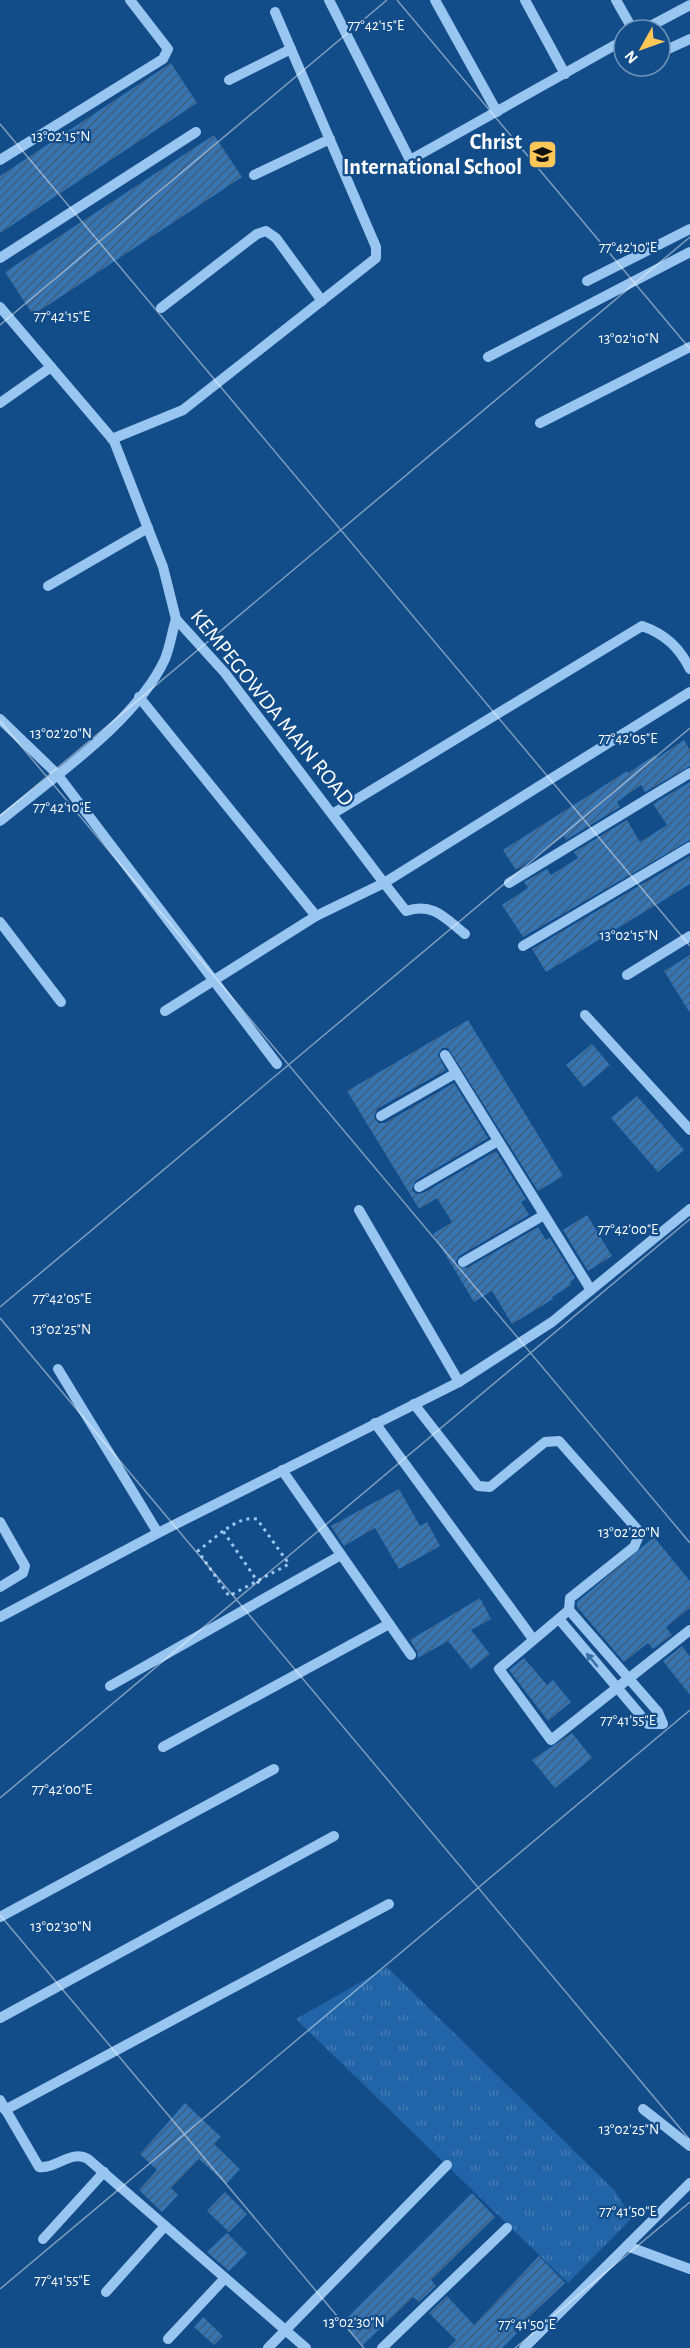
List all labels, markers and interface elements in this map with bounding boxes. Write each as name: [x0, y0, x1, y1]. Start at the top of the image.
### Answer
text: 77°42'15"E: [348, 18, 404, 33]
north arrow: [612, 18, 672, 78]
text: N: [622, 48, 641, 66]
text: 13°02'15"N: [32, 129, 90, 144]
place label: Christ International School: [343, 131, 523, 178]
school or university icon: Christ International School: [527, 138, 559, 170]
text: 77°42'10"E: [599, 240, 657, 255]
text: 77°42'15"E: [34, 309, 90, 324]
text: 13°02'10"N: [599, 331, 659, 346]
street label: KEMPEGOWDA MAIN ROAD: [186, 605, 358, 810]
text: 13°02'20"N: [30, 726, 92, 741]
text: 77°42'05"E: [598, 731, 658, 746]
text: 77°42'10"E: [33, 800, 91, 815]
text: 13°02'15"N: [600, 928, 658, 943]
text: 77°42'00"E: [598, 1222, 658, 1237]
text: 77°42'05"E: [32, 1291, 92, 1306]
text: 13°02'25"N: [31, 1322, 91, 1337]
text: 13°02'20"N: [598, 1525, 660, 1540]
one-way arrow: [587, 1652, 599, 1667]
text: 77°41'55"E: [600, 1713, 656, 1728]
text: 77°42'00"E: [32, 1782, 92, 1797]
text: 13°02'30"N: [30, 1919, 92, 1934]
text: 13°02'25"N: [599, 2122, 659, 2137]
text: 77°41'50"E: [599, 2204, 657, 2219]
text: 77°41'55"E: [34, 2273, 90, 2288]
text: 13°02'30"N: [323, 2315, 385, 2330]
text: 77°41'50"E: [498, 2317, 556, 2332]

